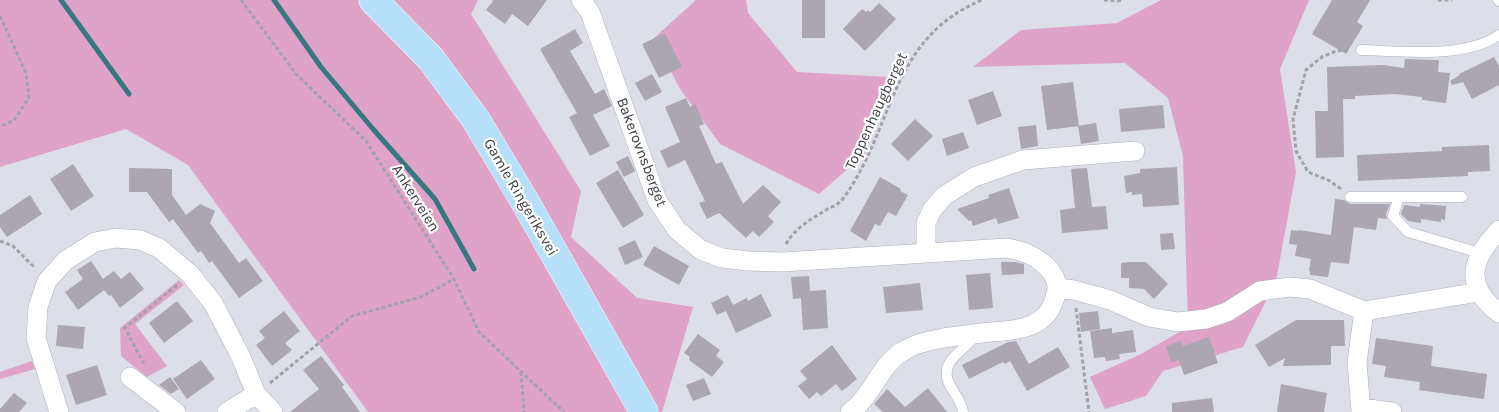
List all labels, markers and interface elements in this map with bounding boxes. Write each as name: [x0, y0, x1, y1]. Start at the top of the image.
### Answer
street label: Toppenhaugberget: [841, 49, 911, 172]
street label: Bakerovnsberget: [613, 95, 671, 209]
street label: Gamle Ringeriksvei: [480, 135, 562, 259]
street label: Ankerveien: [388, 161, 444, 235]

